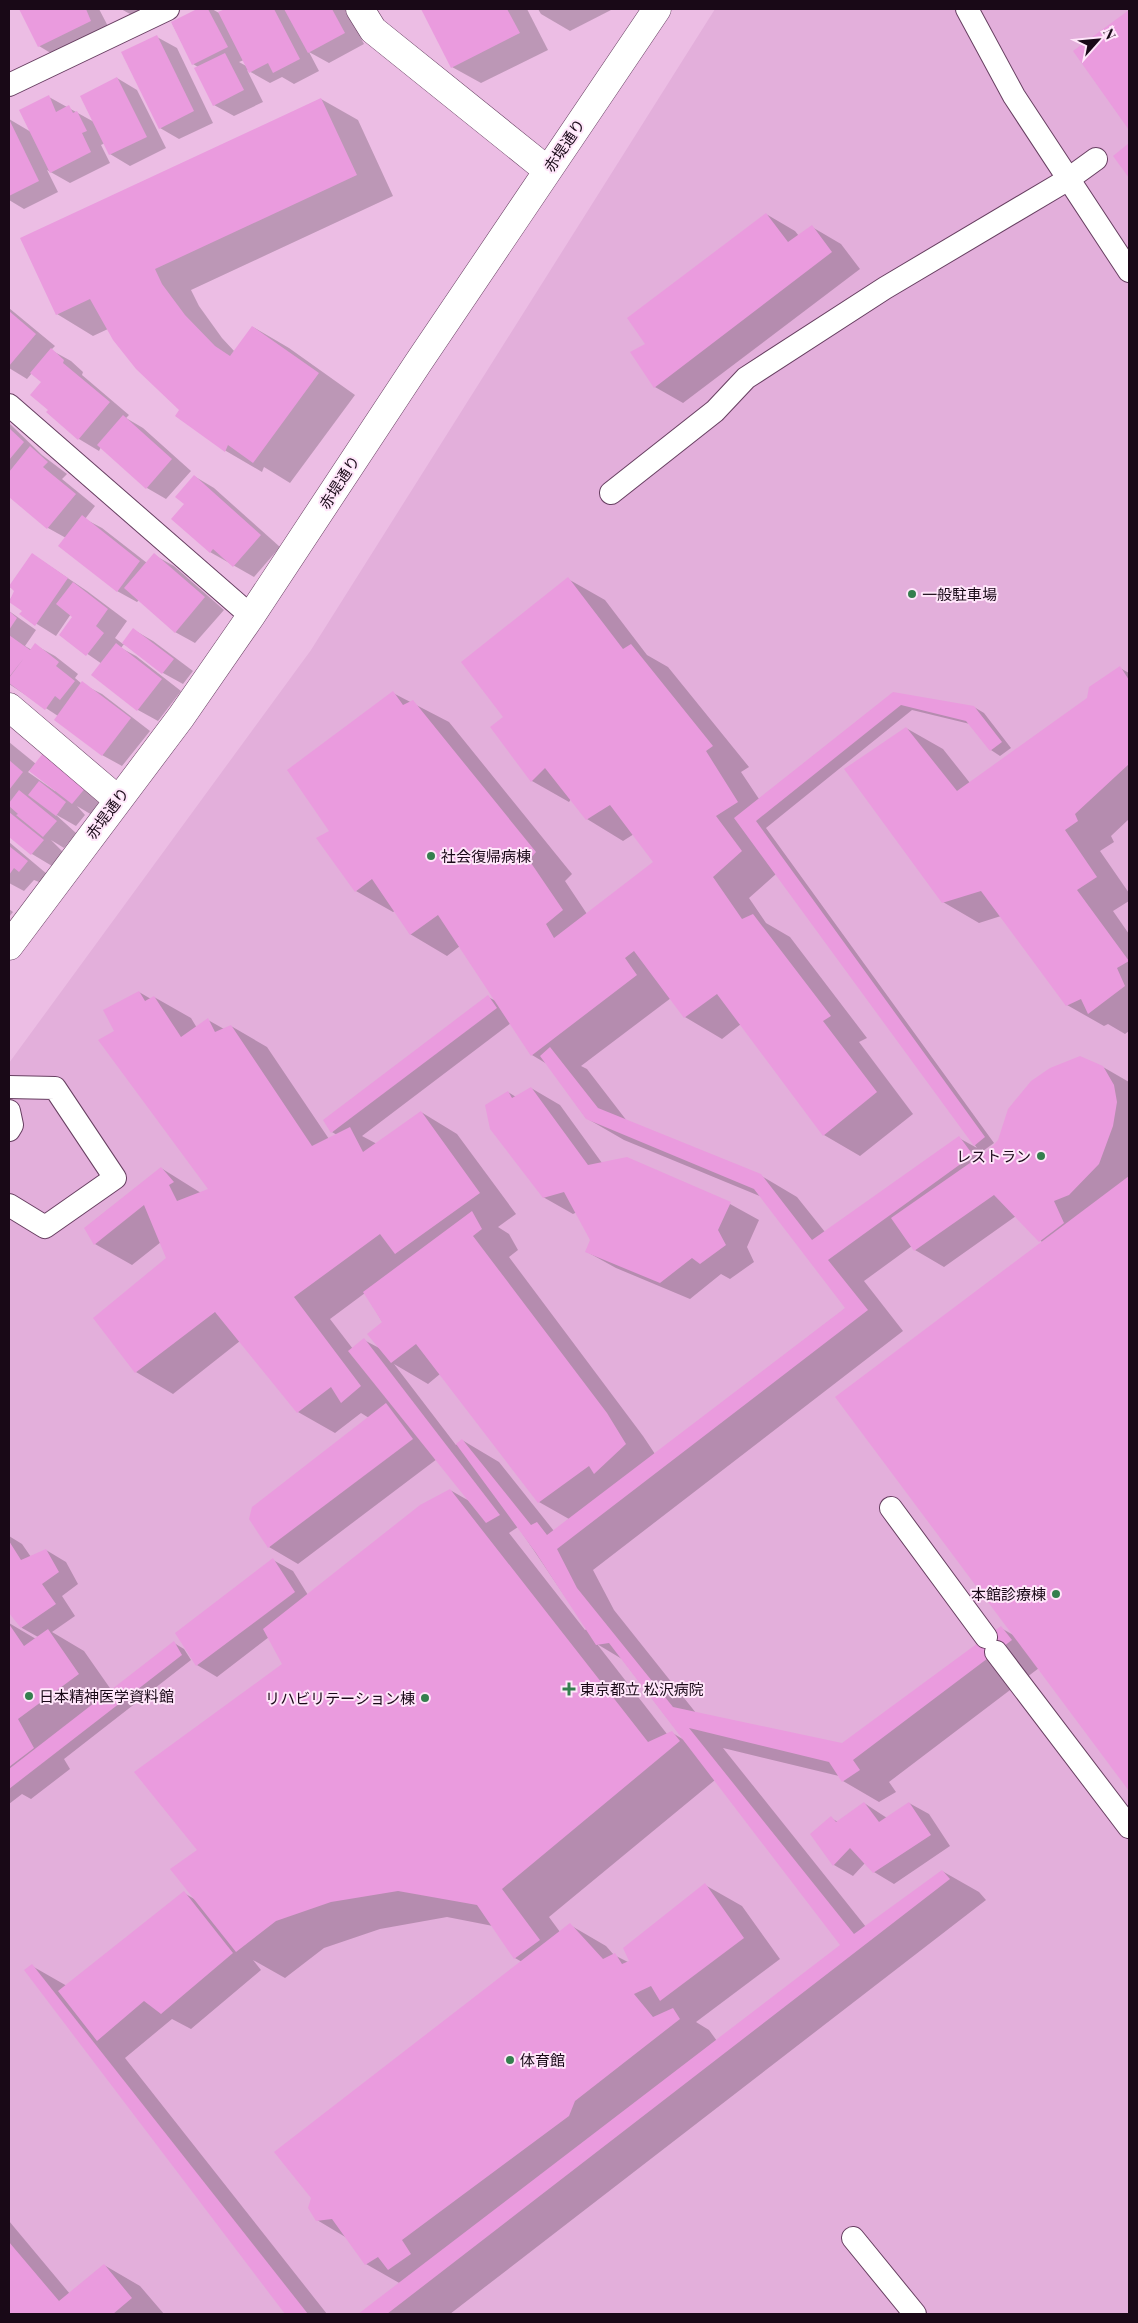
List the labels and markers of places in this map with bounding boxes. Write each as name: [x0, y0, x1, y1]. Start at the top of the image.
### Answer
place label: 一般駐車場: [922, 584, 997, 604]
marker: 一般駐車場: [906, 588, 918, 600]
place label: 社会復帰病棟: [441, 846, 531, 866]
marker: 社会復帰病棟: [425, 850, 437, 862]
place label: レストラン: [956, 1146, 1031, 1166]
marker: レストラン: [1035, 1150, 1047, 1162]
place label: 本館診療棟: [971, 1584, 1046, 1604]
marker: 本館診療棟: [1050, 1588, 1062, 1600]
place label: 東京都立 松沢病院: [580, 1679, 704, 1699]
marker: 東京都立 松沢病院: [562, 1682, 576, 1696]
place label: 日本精神医学資料館: [39, 1686, 174, 1706]
place label: リハビリテーション棟: [265, 1688, 415, 1708]
marker: 日本精神医学資料館: [23, 1690, 35, 1702]
marker: リハビリテーション棟: [419, 1692, 431, 1704]
place label: 体育館: [520, 2050, 565, 2070]
marker: 体育館: [504, 2054, 516, 2066]

